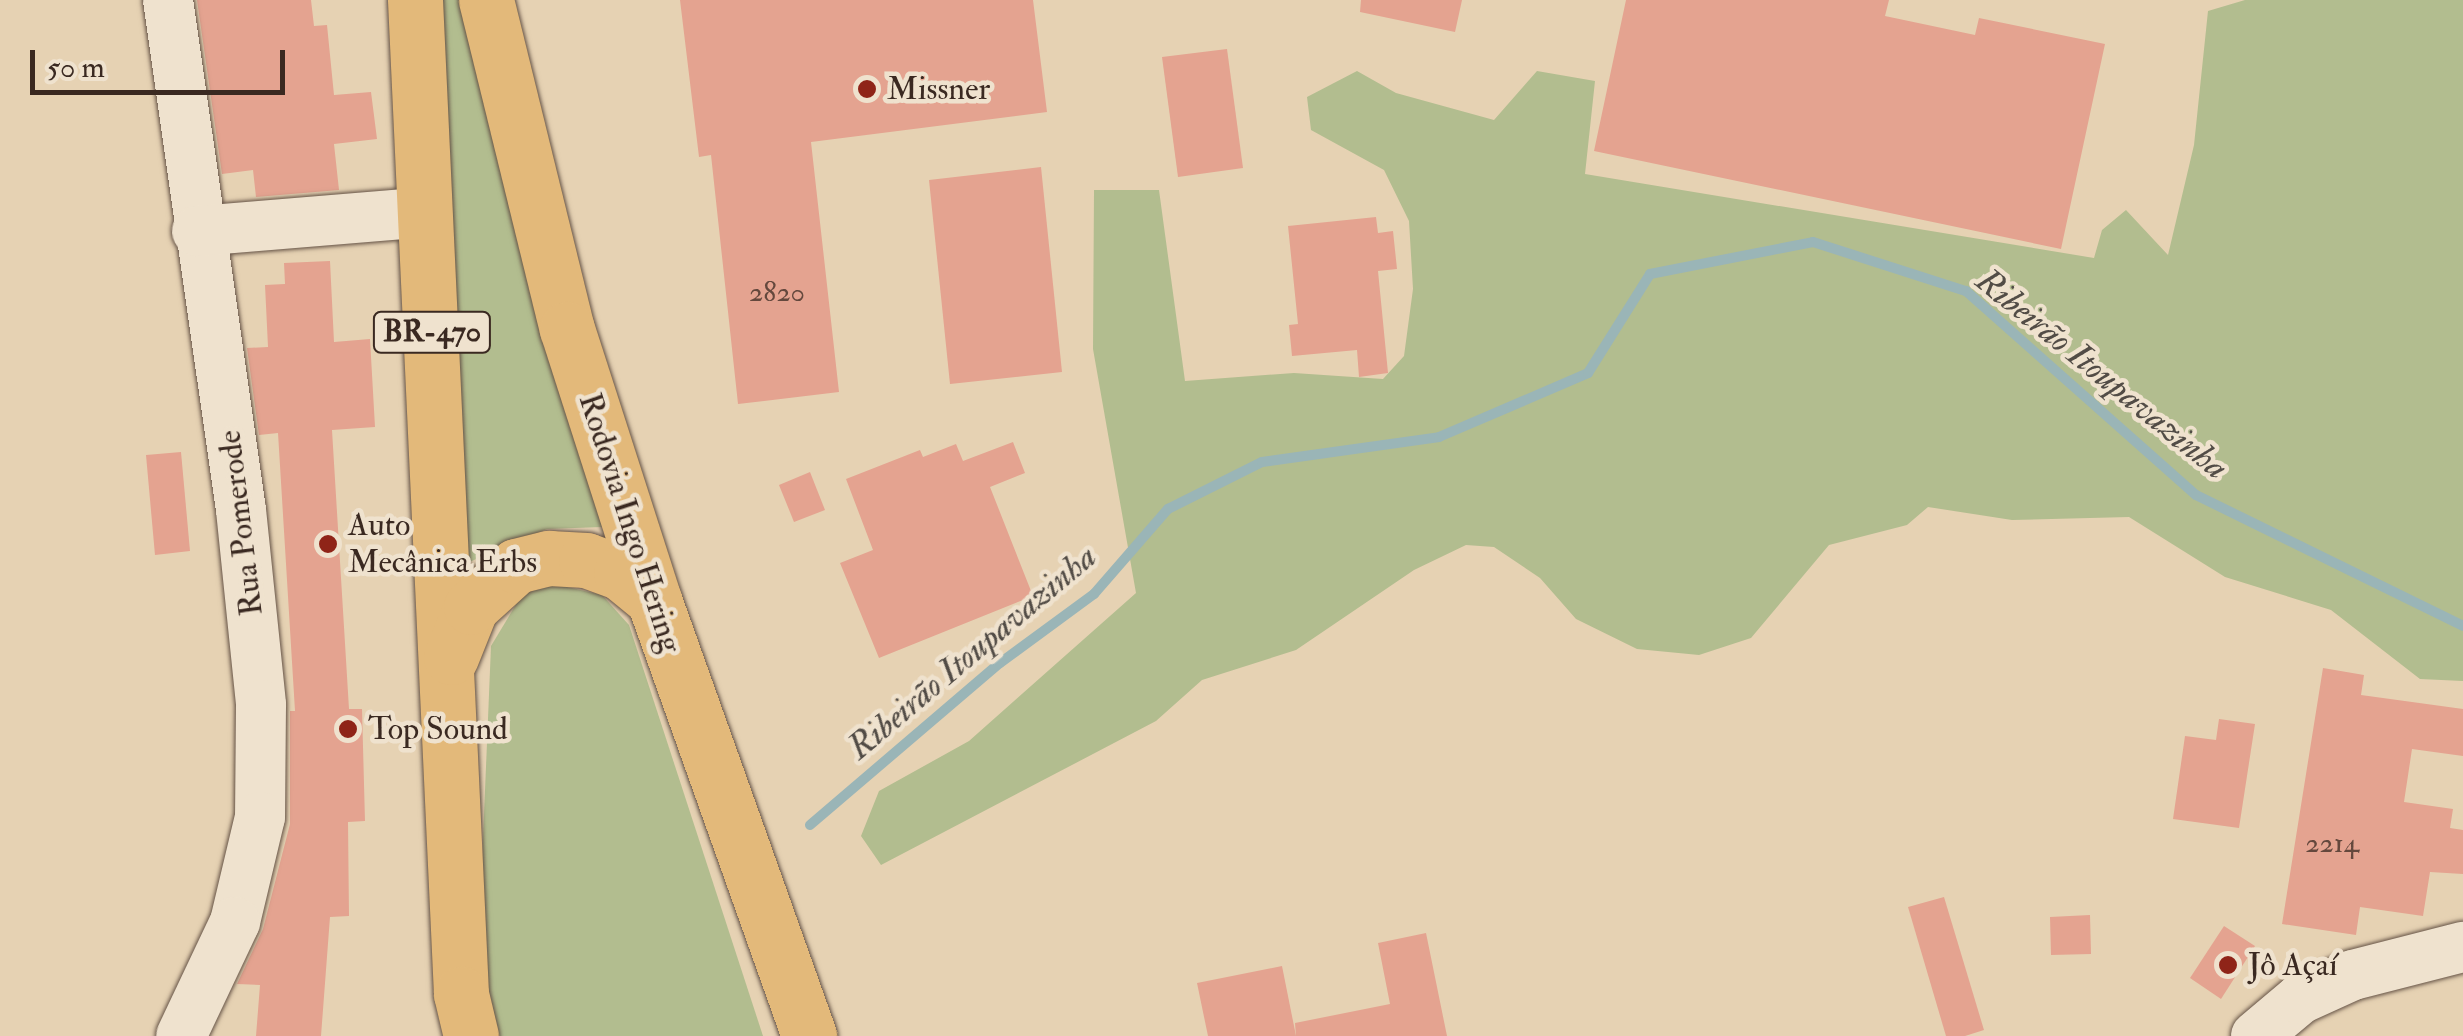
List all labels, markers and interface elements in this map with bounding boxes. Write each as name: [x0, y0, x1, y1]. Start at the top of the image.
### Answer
scale bar: [35, 30, 290, 92]
text: 50 m: [47, 49, 105, 86]
place label: Missner: [887, 70, 990, 108]
marker: Missner: [856, 78, 878, 100]
water label: Ribeirão Itoupavazinha: [1968, 259, 2236, 489]
house number: 2820: [749, 276, 805, 310]
road number: BR-470: [372, 307, 492, 357]
street label: Rodovia Ingo Hering: [570, 389, 690, 657]
street label: Rua Pomerode: [211, 428, 271, 618]
place label: Auto Mecânica Erbs: [348, 507, 537, 582]
marker: Auto Mecânica Erbs: [317, 533, 339, 555]
water label: Ribeirão Itoupavazinha: [839, 536, 1105, 768]
place label: Top Sound: [368, 710, 508, 748]
marker: Top Sound: [337, 718, 359, 740]
house number: 2214: [2305, 827, 2359, 861]
place label: Jô Açaí: [2248, 946, 2337, 984]
marker: Jô Açaí: [2217, 954, 2239, 976]

